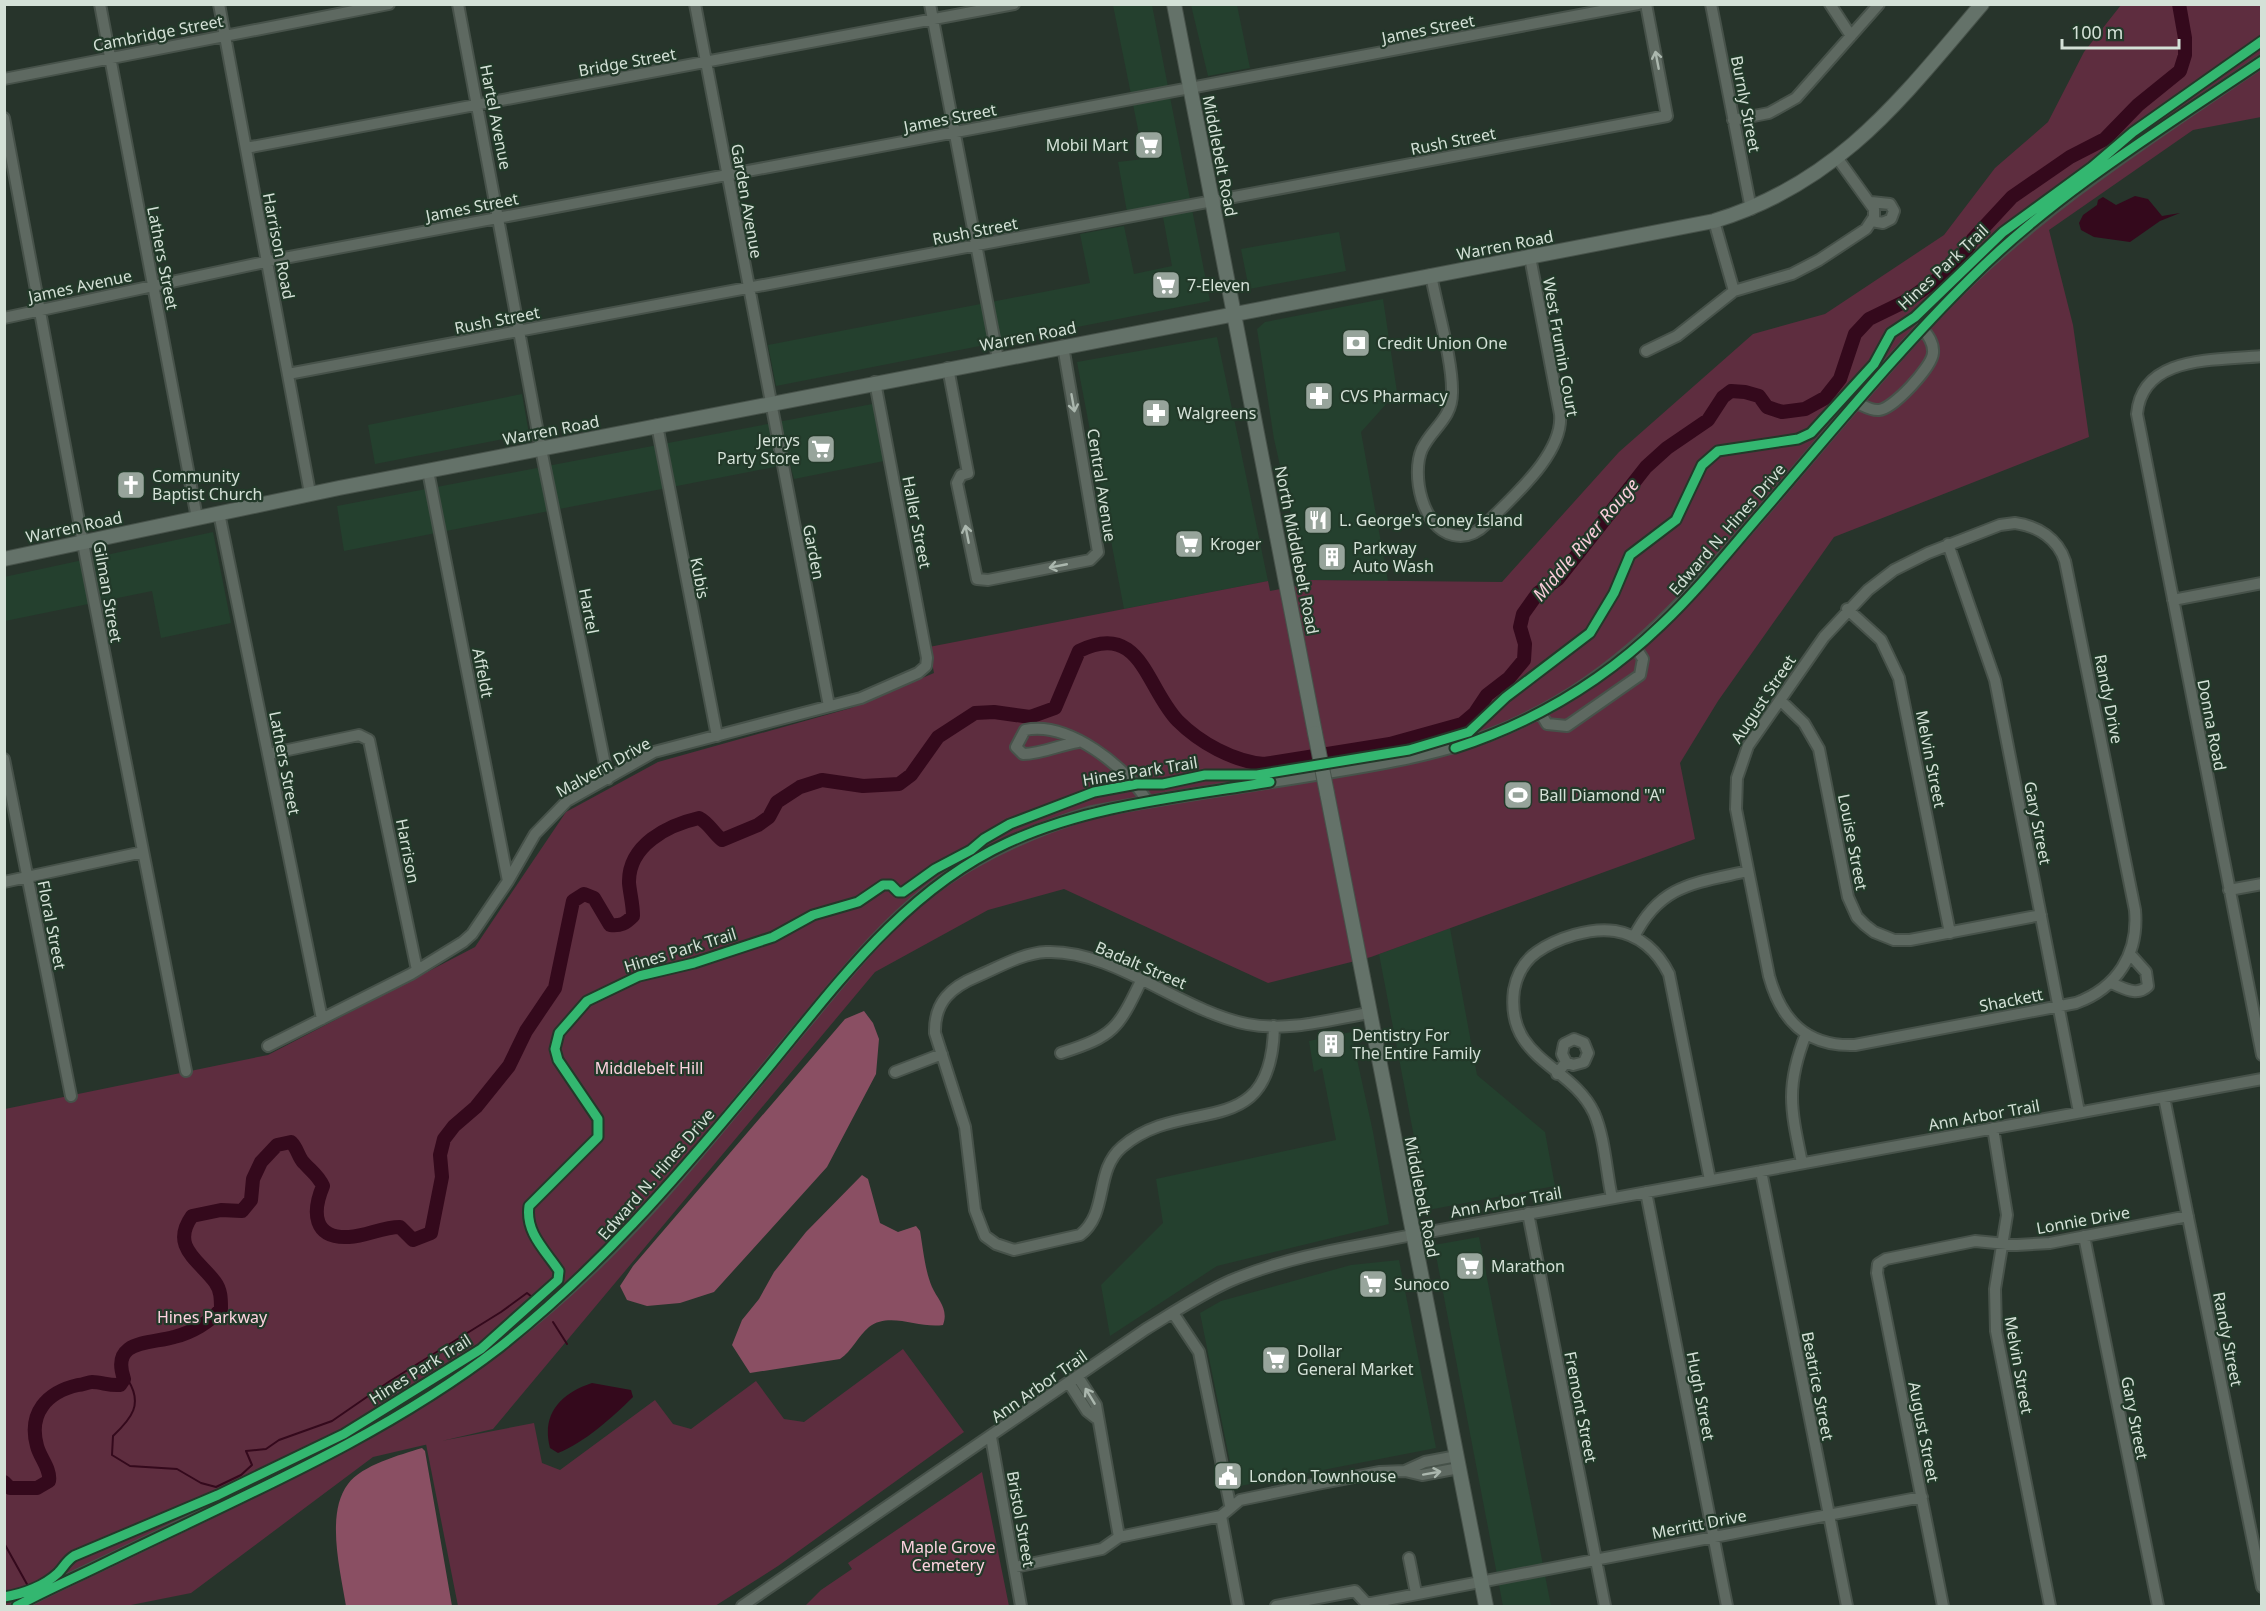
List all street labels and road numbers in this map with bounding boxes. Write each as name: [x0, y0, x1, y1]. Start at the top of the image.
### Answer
street label: James Street: [1378, 9, 1476, 49]
street label: Cambridge Street: [91, 10, 225, 56]
street label: Bridge Street: [576, 43, 678, 81]
street label: Burnly Street: [1726, 54, 1766, 154]
street label: Hartel Avenue: [475, 63, 517, 171]
street label: Middlebelt Road: [1197, 94, 1243, 218]
street label: James Street: [900, 98, 998, 138]
street label: Rush Street: [1409, 122, 1498, 160]
street label: Garden Avenue: [726, 142, 768, 260]
street label: James Street: [422, 187, 520, 227]
street label: Harrison Road: [258, 191, 300, 301]
street label: Lathers Street: [142, 204, 184, 312]
street label: Rush Street: [931, 212, 1020, 250]
street label: Hines Park Trail: [1893, 219, 1993, 315]
street label: Warren Road: [1455, 225, 1555, 265]
street label: James Avenue: [24, 264, 134, 308]
street label: West Frumin Court: [1538, 276, 1584, 419]
street label: Rush Street: [453, 301, 542, 339]
street label: Warren Road: [978, 316, 1078, 356]
street label: Warren Road: [501, 410, 601, 450]
street label: Central Avenue: [1082, 427, 1122, 543]
street label: Edward N. Hines Drive: [1664, 459, 1790, 599]
street label: North Middlebelt Road: [1270, 464, 1324, 636]
street label: Haller Street: [897, 474, 937, 570]
street label: Warren Road: [24, 506, 124, 548]
street label: Garden: [798, 523, 830, 581]
street label: Gilman Street: [88, 540, 128, 645]
street label: Kubis: [685, 556, 715, 600]
street label: Hartel: [574, 586, 604, 636]
street label: Affeldt: [467, 646, 499, 700]
street label: August Street: [1725, 650, 1801, 747]
street label: Randy Drive: [2090, 652, 2128, 746]
street label: Donna Road: [2192, 677, 2232, 773]
street label: Melvin Street: [1911, 708, 1951, 810]
street label: Lathers Street: [264, 709, 306, 817]
street label: Malvern Drive: [552, 732, 654, 802]
street label: Hines Park Trail: [1081, 751, 1199, 791]
street label: Gary Street: [2019, 780, 2057, 867]
street label: Louise Street: [1833, 792, 1873, 892]
street label: Harrison: [391, 817, 425, 885]
street label: Floral Street: [33, 879, 71, 972]
street label: Hines Park Trail: [621, 922, 739, 978]
street label: Badalt Street: [1092, 936, 1190, 994]
street label: Shackett: [1977, 983, 2045, 1017]
street label: Ann Arbor Trail: [1926, 1094, 2042, 1136]
street label: Edward N. Hines Drive: [593, 1104, 719, 1244]
street label: Middlebelt Road: [1399, 1135, 1445, 1259]
street label: Ann Arbor Trail: [1448, 1181, 1564, 1223]
street label: Lonnie Drive: [2034, 1201, 2132, 1239]
street label: Randy Street: [2208, 1290, 2248, 1388]
street label: Melvin Street: [2000, 1315, 2038, 1416]
street label: Hines Park Trail: [365, 1329, 475, 1409]
street label: Beatrice Street: [1797, 1330, 1839, 1443]
street label: Ann Arbor Trail: [986, 1345, 1092, 1427]
street label: Fremont Street: [1559, 1350, 1603, 1465]
street label: Hugh Street: [1682, 1350, 1720, 1443]
street label: Gary Street: [2116, 1375, 2154, 1462]
street label: August Street: [1903, 1380, 1945, 1484]
street label: Bristol Street: [1002, 1469, 1040, 1569]
street label: Merritt Drive: [1650, 1504, 1748, 1544]

